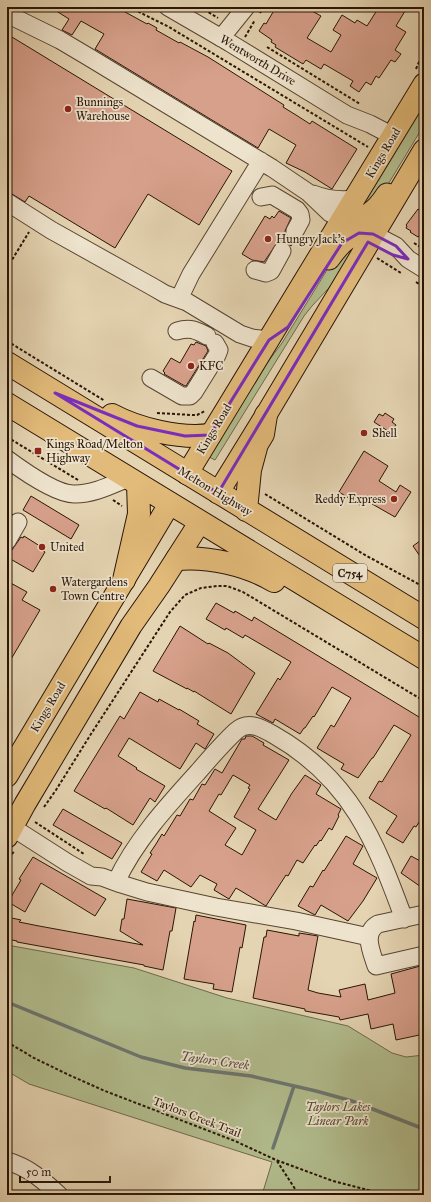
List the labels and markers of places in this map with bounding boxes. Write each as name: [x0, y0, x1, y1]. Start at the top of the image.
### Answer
place label: Bunnings Warehouse: [76, 95, 130, 123]
marker: Bunnings Warehouse: [63, 104, 73, 114]
place label: Hungry Jack's: [276, 232, 345, 247]
marker: Hungry Jack's: [263, 234, 273, 244]
place label: KFC: [199, 359, 224, 373]
marker: KFC: [186, 361, 196, 371]
place label: Shell: [372, 426, 398, 440]
marker: Shell: [359, 428, 369, 438]
place label: Kings Road/Melton Highway: [46, 437, 143, 466]
marker: Kings Road/Melton Highway: [33, 446, 43, 456]
place label: Reddy Express: [314, 492, 386, 506]
marker: Reddy Express: [389, 494, 399, 504]
place label: United: [50, 540, 84, 554]
marker: United: [37, 542, 47, 552]
place label: Watergardens Town Centre: [61, 575, 128, 603]
marker: Watergardens Town Centre: [48, 584, 58, 594]

